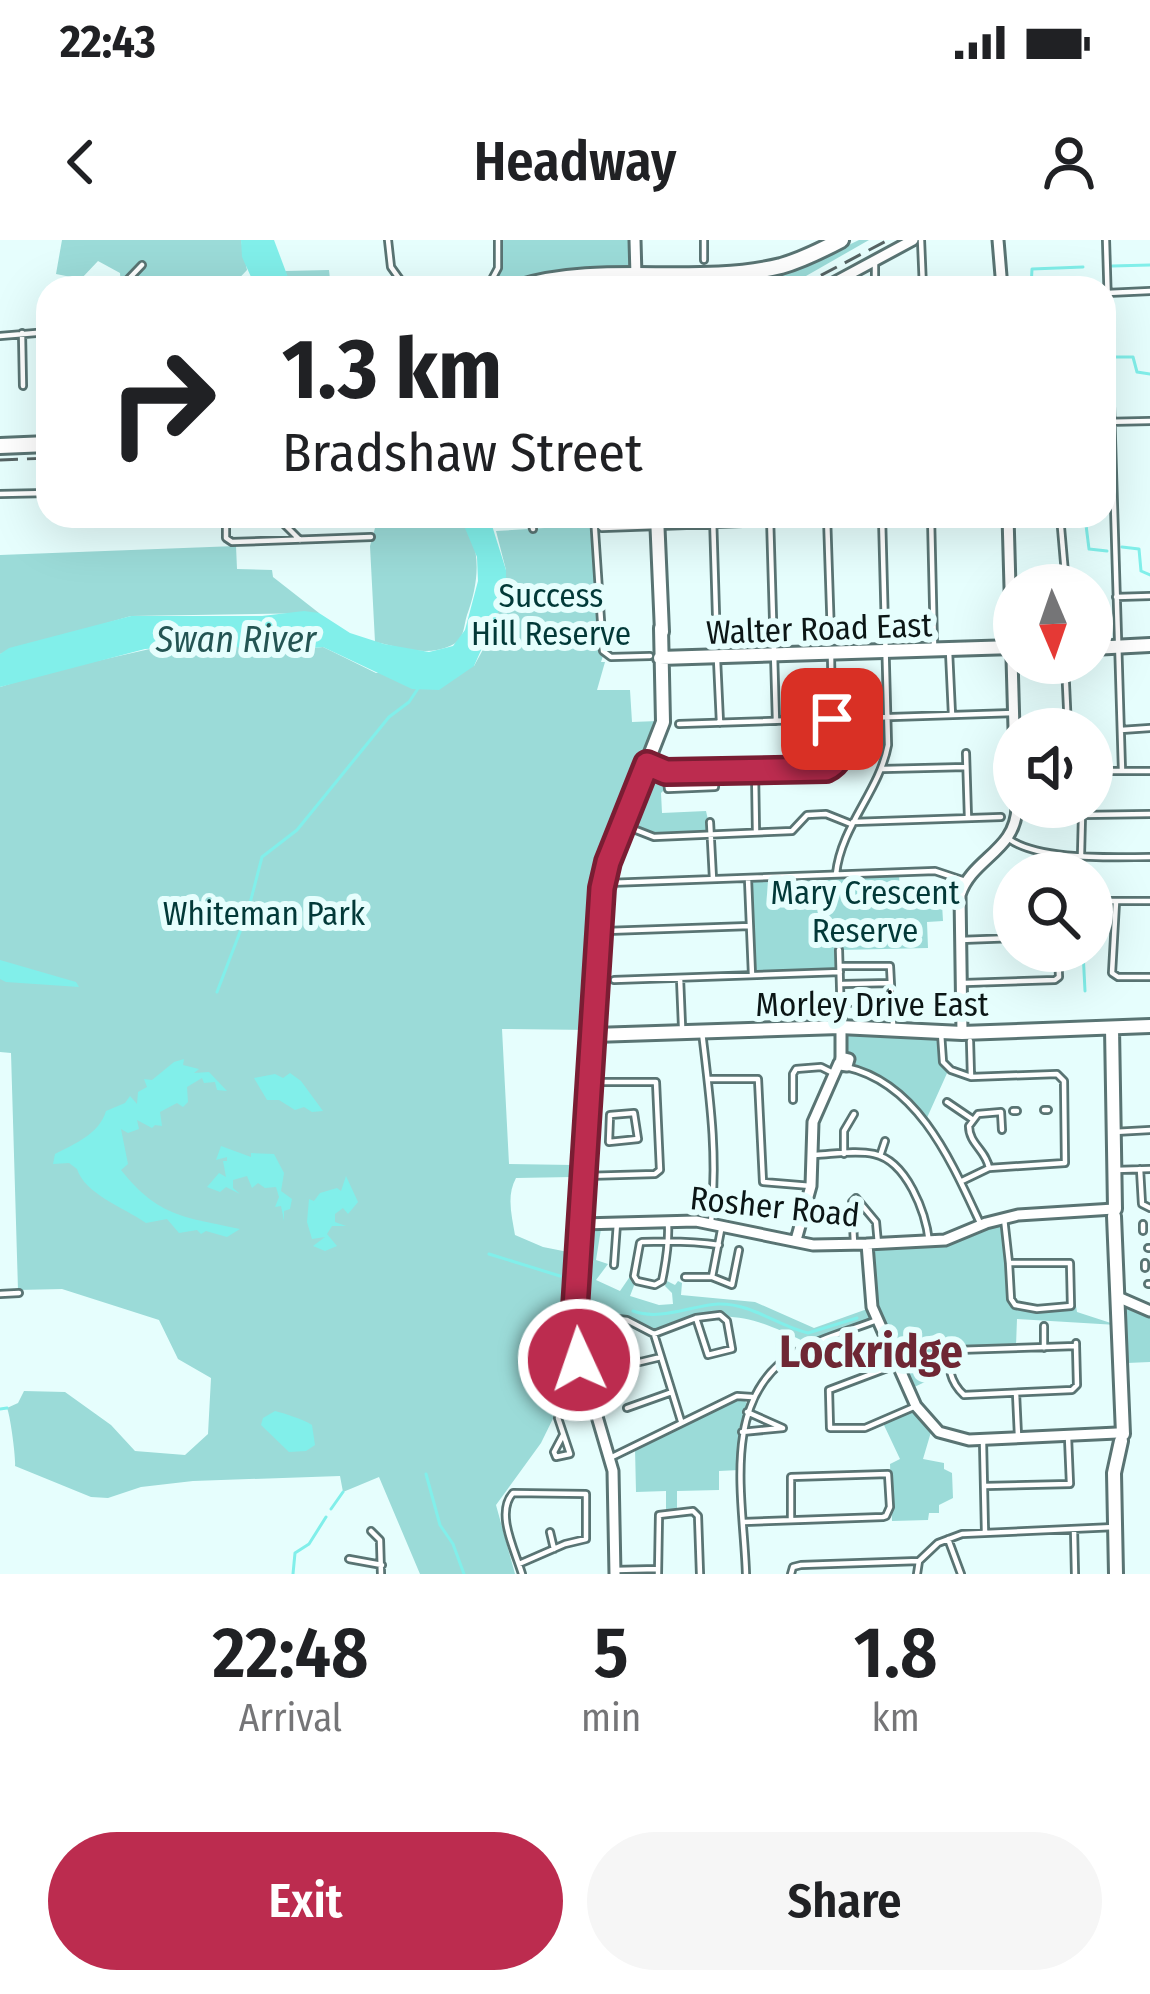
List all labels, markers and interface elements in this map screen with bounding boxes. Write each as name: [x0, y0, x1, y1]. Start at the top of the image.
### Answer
text: 22:43: [60, 15, 156, 69]
icon: back: [48, 129, 114, 195]
icon: person: [1036, 129, 1102, 195]
text: Headway: [474, 130, 676, 194]
text: 1.3 km: [282, 319, 502, 420]
icon: right: [84, 324, 240, 480]
text: Bradshaw Street: [282, 421, 643, 485]
north arrow: [993, 564, 1113, 684]
map controls: [993, 564, 1113, 972]
park label: Success Hill Reserve: [471, 576, 631, 654]
street label: Walter Road East: [705, 605, 933, 653]
water label: Swan River: [155, 618, 318, 662]
pin: [781, 668, 883, 770]
icon: arrive: [799, 686, 865, 752]
button: sound: [993, 708, 1113, 828]
button: search: [993, 852, 1113, 972]
park label: Mary Crescent Reserve: [771, 873, 960, 951]
park label: Whiteman Park: [163, 894, 366, 934]
street label: Morley Drive East: [755, 985, 989, 1025]
street label: Rosher Road: [688, 1178, 862, 1236]
position arrow: [516, 1297, 642, 1423]
district label: Lockridge: [779, 1325, 963, 1379]
text: 22:48: [212, 1610, 369, 1696]
text: 5: [594, 1610, 629, 1696]
text: 1.8: [854, 1610, 938, 1696]
text: Arrival: [239, 1695, 342, 1741]
text: min: [581, 1695, 641, 1741]
text: km: [872, 1695, 920, 1741]
button: Exit: [48, 1832, 563, 1970]
button: Share: [587, 1832, 1102, 1970]

